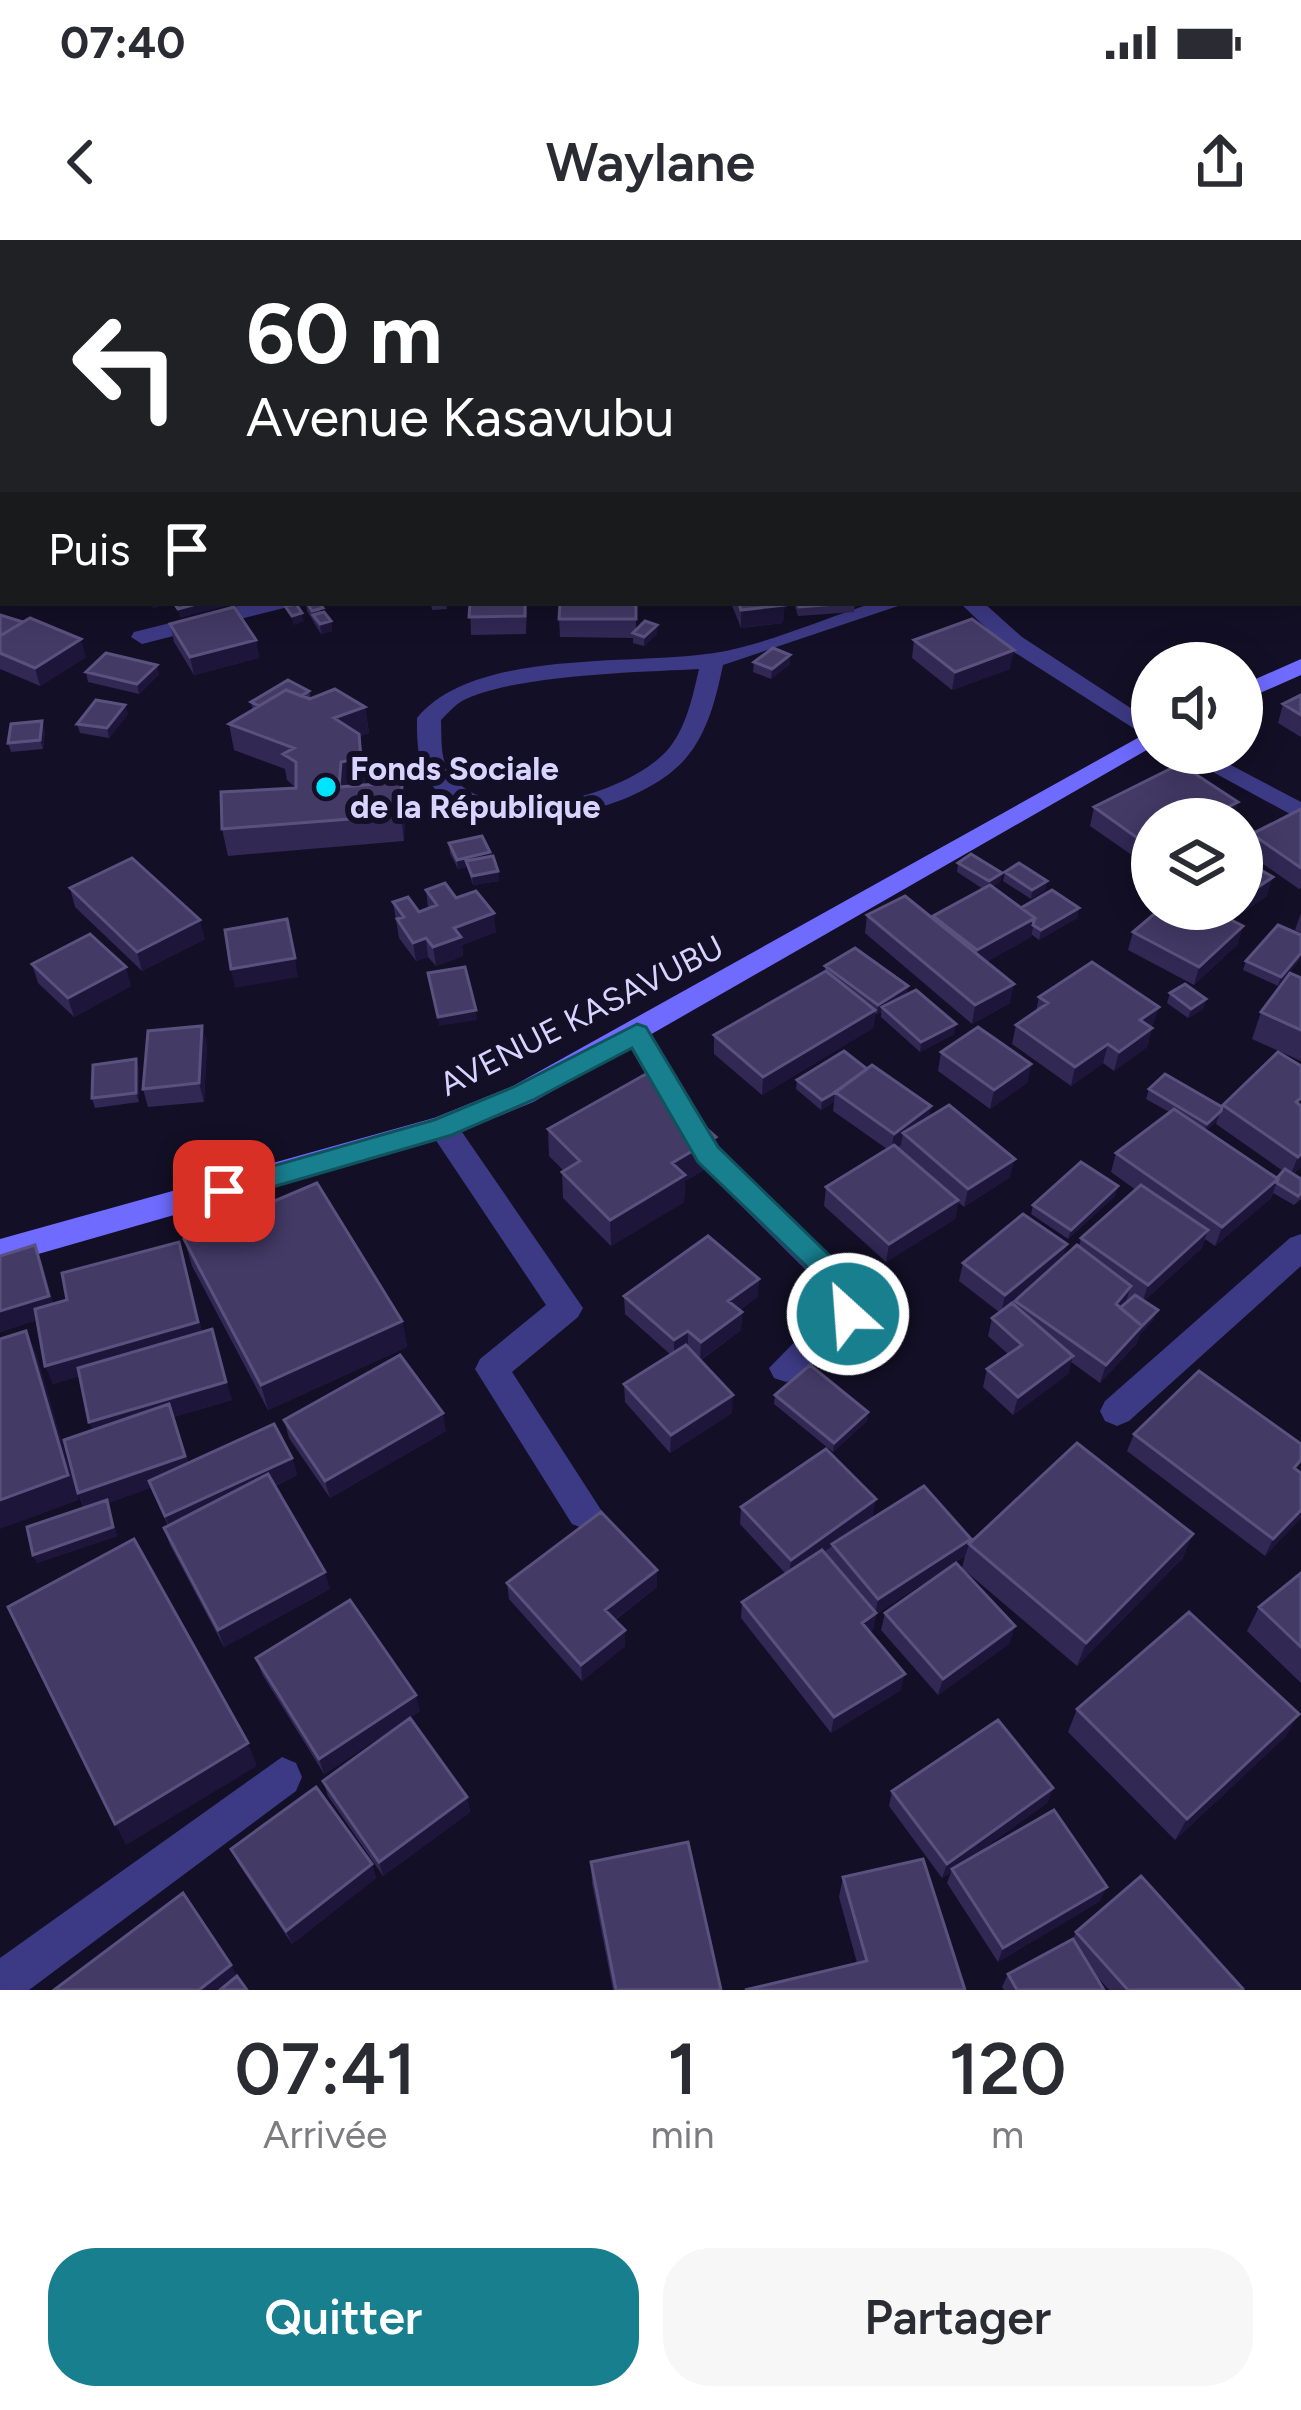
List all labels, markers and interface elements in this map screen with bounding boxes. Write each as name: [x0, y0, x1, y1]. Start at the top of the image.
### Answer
text: 07:40: [60, 15, 185, 69]
icon: back: [48, 129, 114, 195]
icon: share: [1187, 129, 1253, 195]
text: Waylane: [546, 130, 755, 195]
text: 60 m: [246, 283, 442, 384]
icon: left: [48, 288, 204, 444]
text: Avenue Kasavubu: [246, 385, 674, 450]
icon: arrive: [154, 516, 220, 582]
text: Puis: [48, 522, 130, 576]
map controls: [1131, 642, 1263, 930]
button: sound: [1131, 642, 1263, 774]
place label: Fonds Sociale de la République: [350, 749, 601, 826]
marker: Fonds Sociale de la République: [313, 774, 339, 800]
button: layers: [1131, 798, 1263, 930]
street label: AVENUE KASAVUBU: [433, 927, 730, 1104]
pin: [173, 1140, 275, 1242]
icon: arrive: [191, 1158, 257, 1224]
position arrow: [785, 1251, 911, 1377]
text: 07:41: [234, 2026, 416, 2112]
text: 1: [667, 2026, 697, 2112]
text: 120: [949, 2026, 1067, 2112]
text: Arrivée: [263, 2111, 387, 2158]
text: min: [650, 2111, 714, 2158]
text: m: [991, 2111, 1024, 2158]
button: Quitter: [48, 2248, 639, 2386]
button: Partager: [663, 2248, 1253, 2386]

